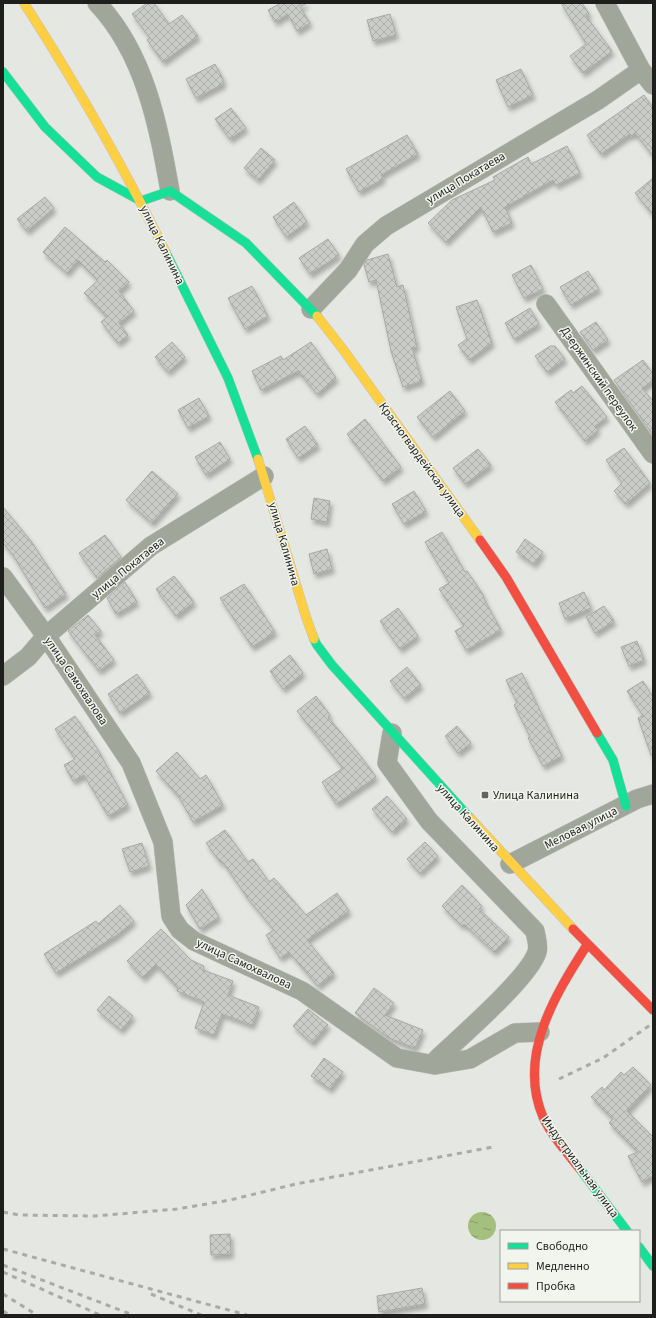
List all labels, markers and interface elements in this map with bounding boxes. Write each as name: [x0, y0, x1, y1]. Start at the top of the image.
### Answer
street label: улица Покатаева: [423, 148, 509, 208]
street label: улица Калинина: [135, 202, 189, 288]
street label: Дзержинский переулок: [556, 323, 642, 435]
street label: Красногвардейская улица: [374, 399, 470, 521]
street label: улица Калинина: [264, 500, 304, 588]
street label: улица Покатаева: [88, 533, 168, 603]
street label: улица Самохвалова: [40, 633, 112, 729]
street label: улица Калинина: [433, 780, 503, 856]
place label: Улица Калинина: [493, 787, 579, 804]
marker: Улица Калинина: [480, 790, 490, 800]
street label: Меловая улица: [542, 802, 620, 854]
street label: улица Самохвалова: [194, 934, 294, 994]
street label: Индустриальная улица: [537, 1113, 623, 1221]
legend: [500, 1230, 640, 1302]
text: Свободно: [536, 1238, 588, 1255]
text: Медленно: [536, 1258, 590, 1275]
text: Пробка: [536, 1278, 575, 1295]

